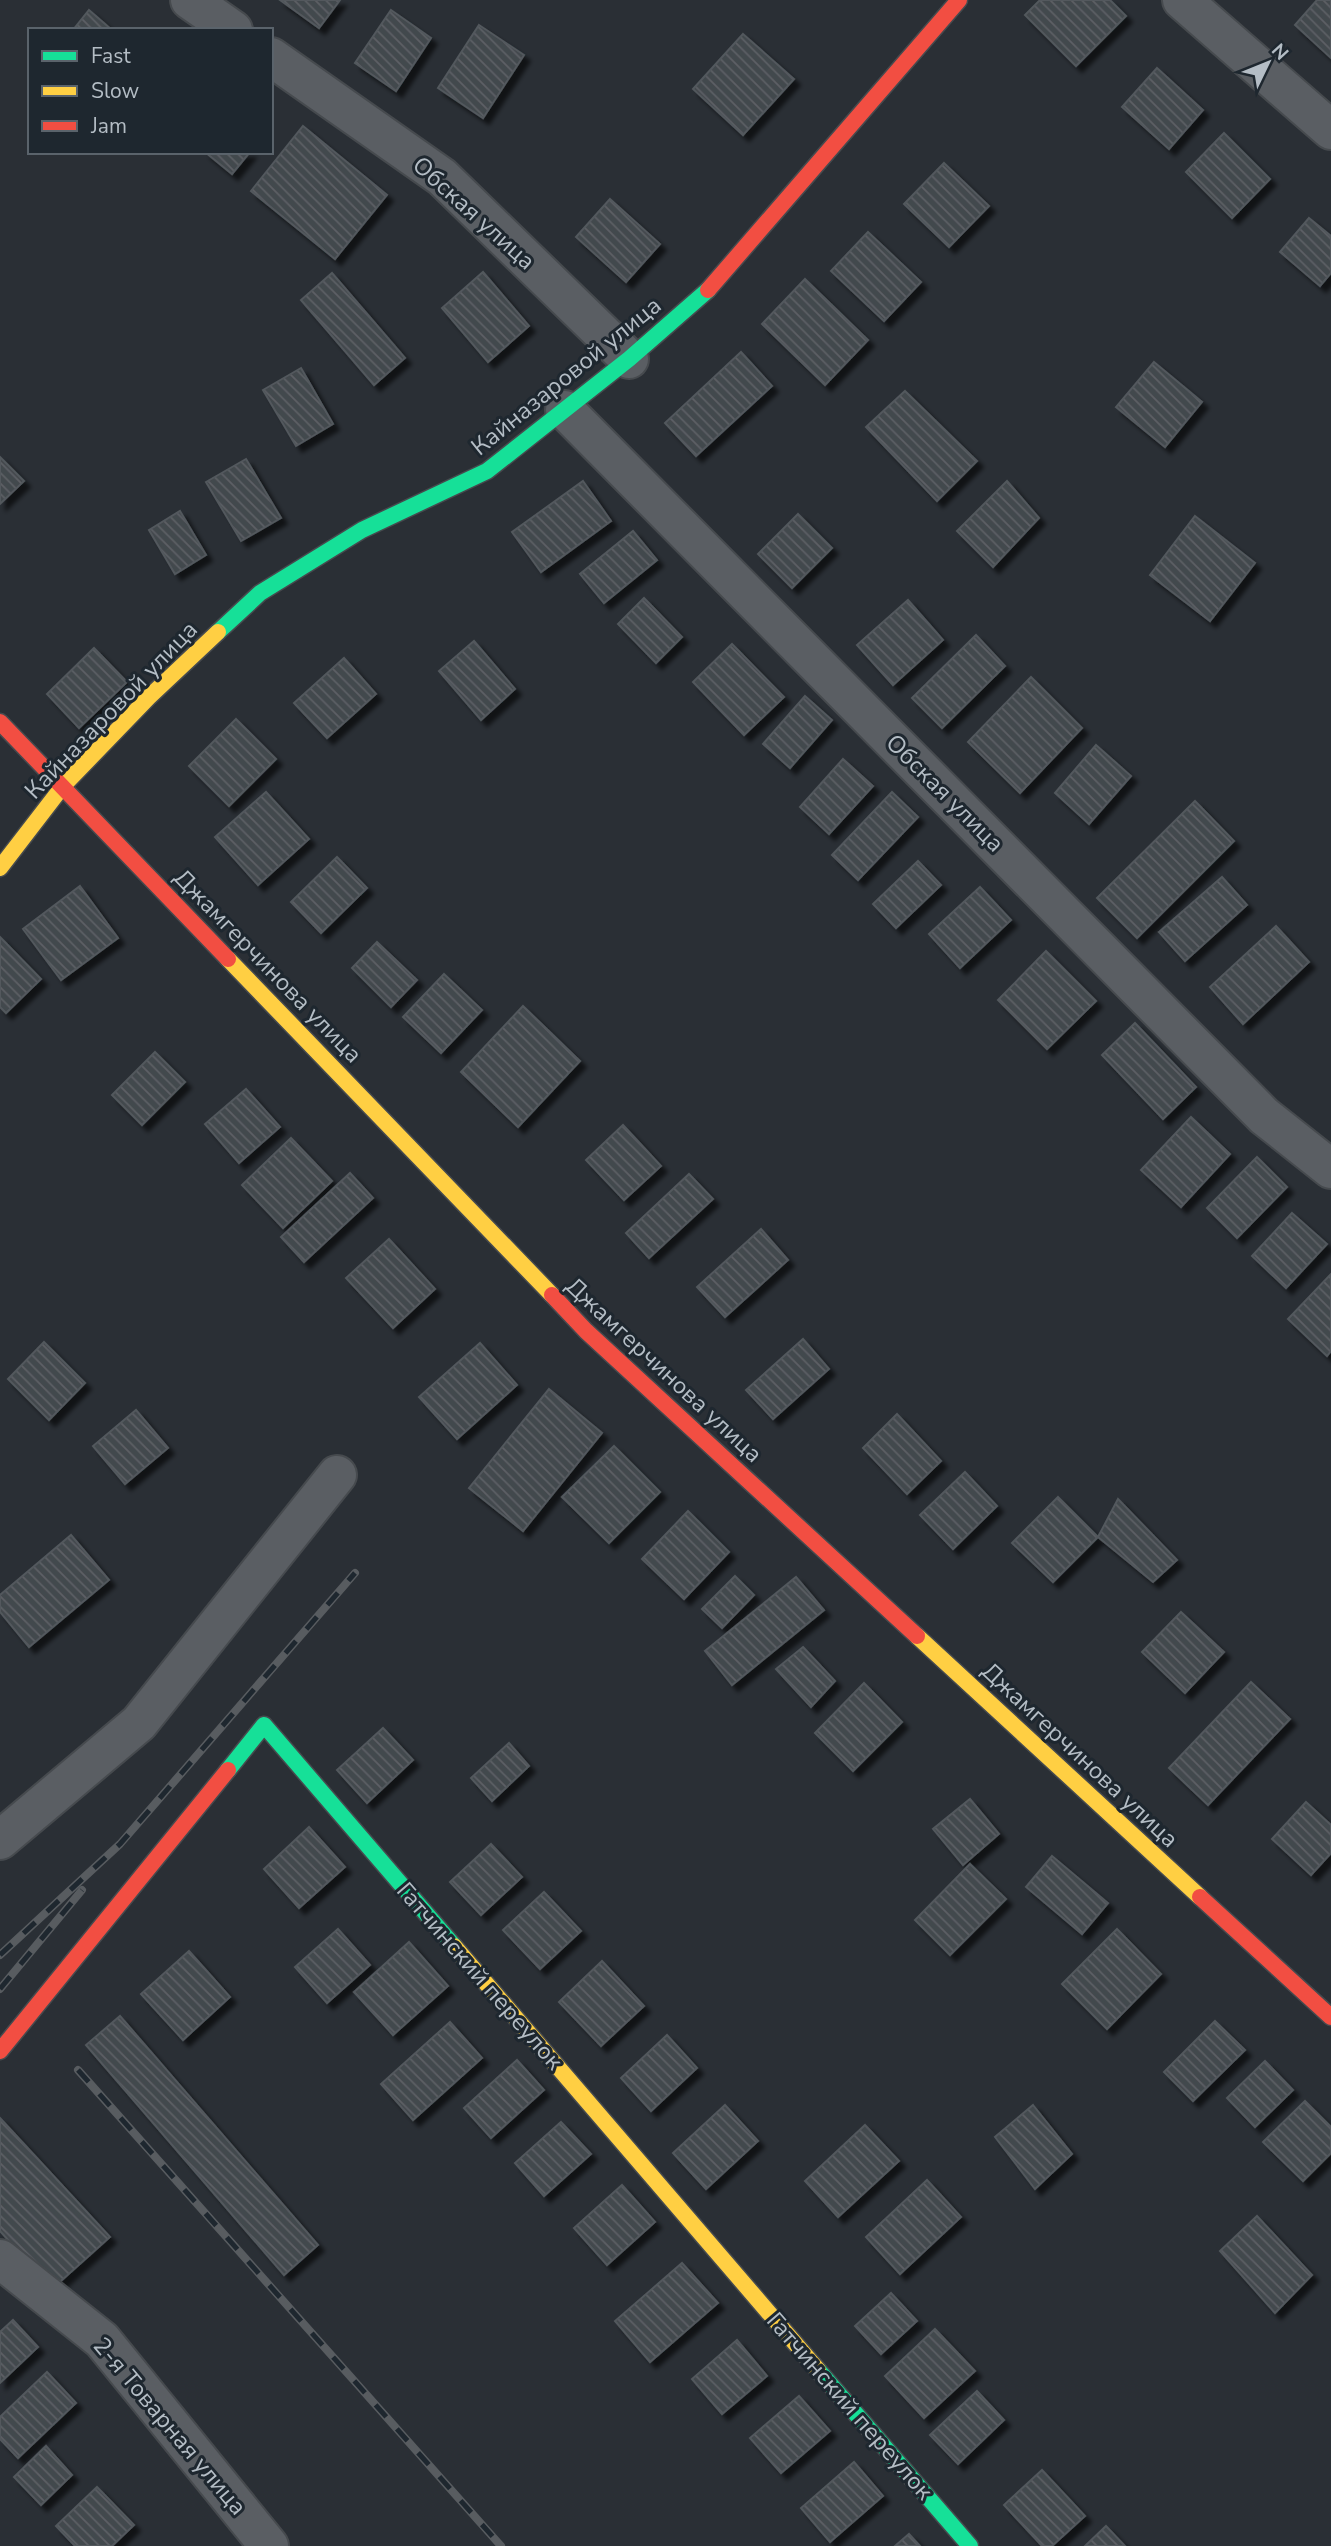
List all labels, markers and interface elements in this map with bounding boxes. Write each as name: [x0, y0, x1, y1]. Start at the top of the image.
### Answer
legend: [28, 28, 273, 154]
north arrow: [1233, 28, 1303, 98]
text: N: [1265, 38, 1294, 66]
text: Fast: [91, 42, 131, 70]
text: Slow: [91, 77, 140, 105]
text: Jam: [90, 112, 127, 140]
street label: Обская улица: [406, 149, 542, 277]
street label: Кайназаровой улица: [464, 289, 668, 463]
street label: Кайназаровой улица: [18, 614, 204, 806]
street label: Обская улица: [879, 727, 1011, 859]
street label: Джамгерчинова улица: [167, 862, 369, 1070]
street label: Джамгерчинова улица: [559, 1270, 769, 1470]
street label: Джамгерчинова улица: [975, 1655, 1185, 1855]
street label: Гатчинский переулок: [390, 1875, 571, 2077]
street label: Гатчинский переулок: [760, 2305, 941, 2507]
street label: 2-я Товарная улица: [86, 2330, 254, 2522]

